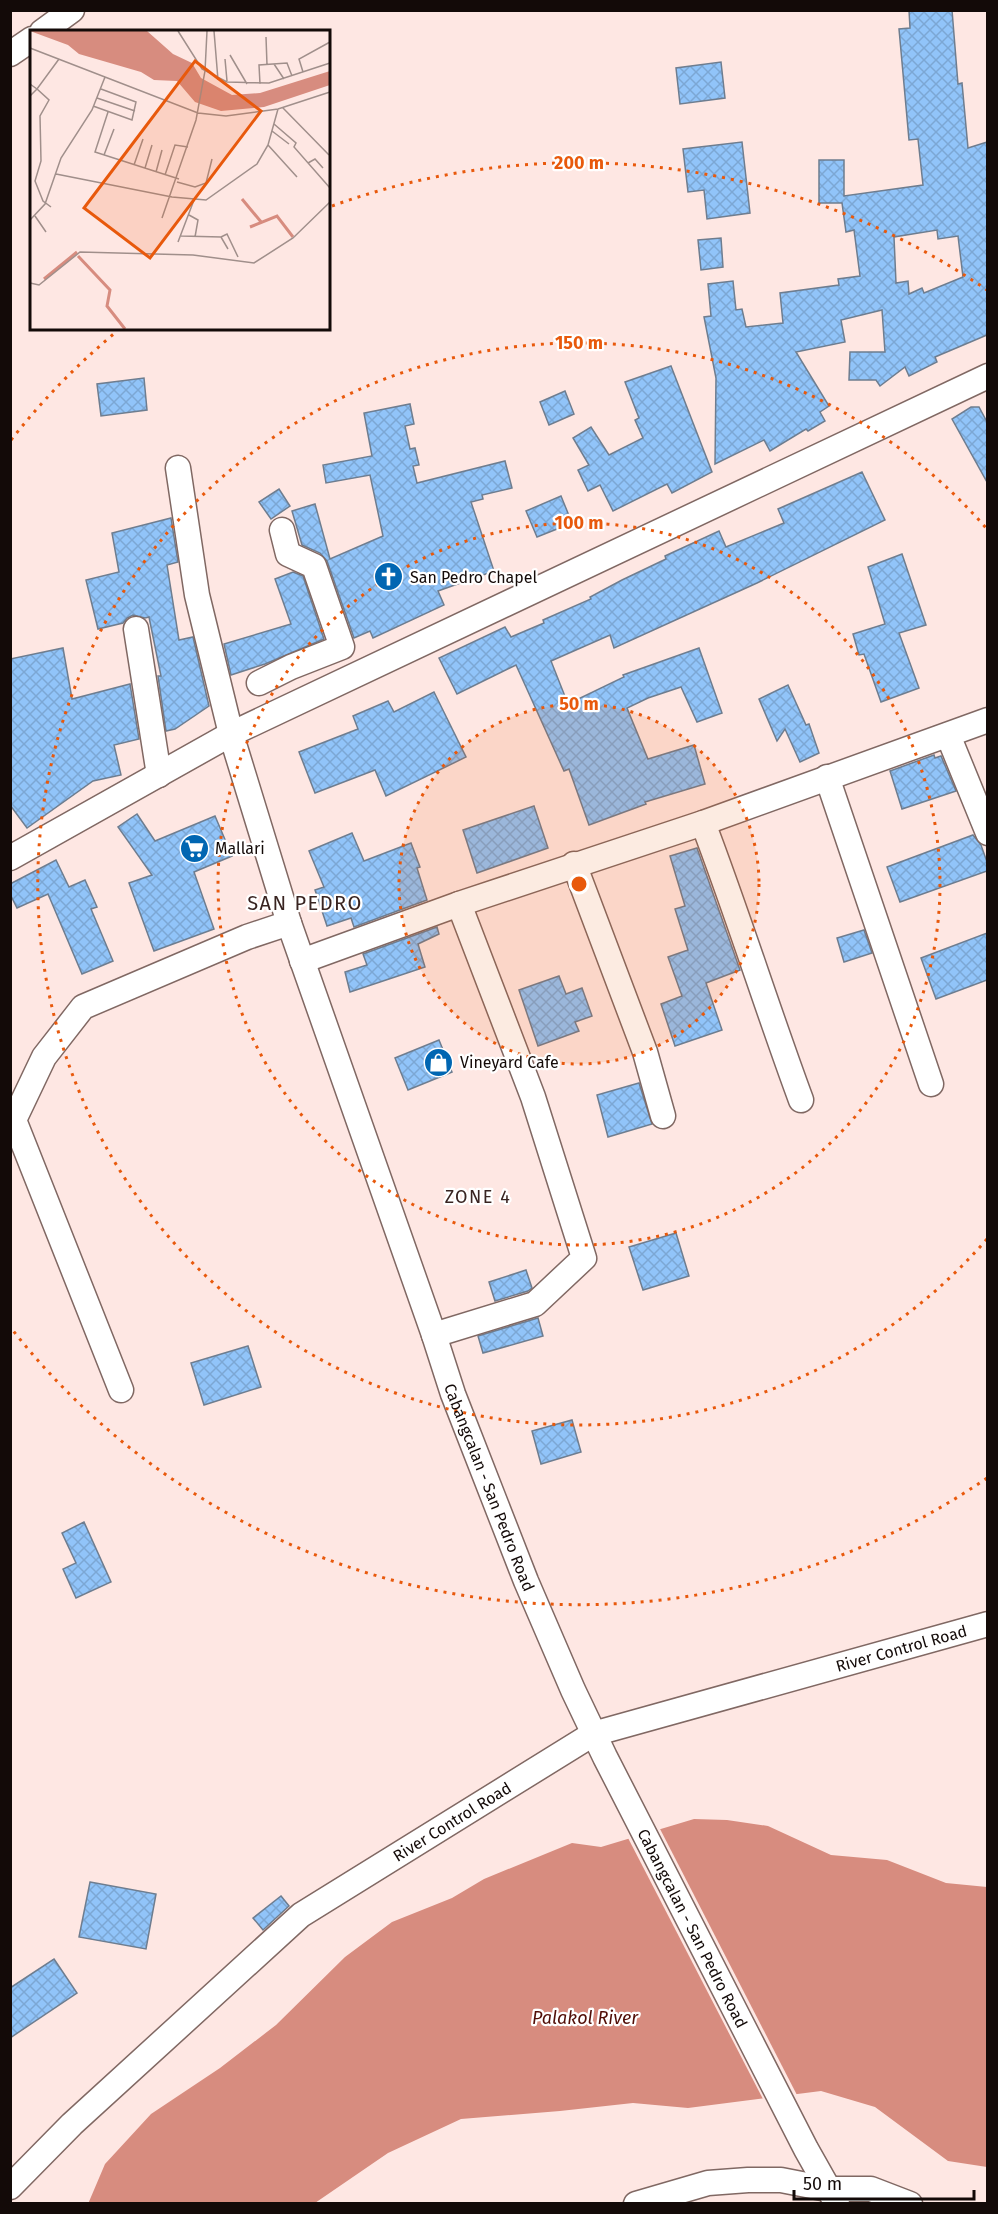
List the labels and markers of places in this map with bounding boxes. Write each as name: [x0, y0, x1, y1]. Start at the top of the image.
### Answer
church icon: San Pedro Chapel: [373, 561, 405, 593]
place label: San Pedro Chapel: [410, 568, 538, 587]
supermarket icon: Mallari: [178, 832, 210, 864]
place label: Mallari: [215, 839, 265, 858]
centre of rings: [569, 874, 589, 894]
shop icon: Vineyard Cafe: [423, 1046, 455, 1078]
place label: Vineyard Cafe: [460, 1053, 559, 1072]

